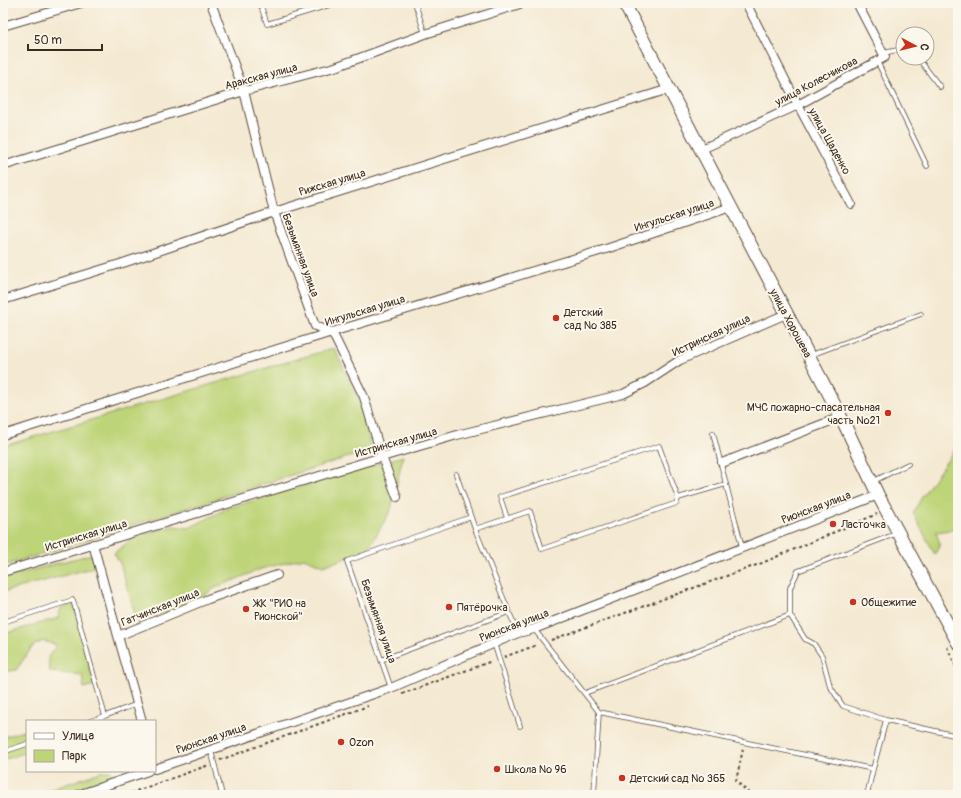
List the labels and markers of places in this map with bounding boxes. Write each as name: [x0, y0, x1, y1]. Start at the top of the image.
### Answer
place label: Детский сад № 385: [563, 306, 617, 332]
marker: Детский сад № 385: [551, 313, 561, 323]
place label: МЧС пожарно-спасательная часть №21: [747, 401, 880, 427]
marker: МЧС пожарно-спасательная часть №21: [883, 408, 893, 418]
place label: Ласточка: [840, 518, 886, 531]
marker: Ласточка: [828, 519, 838, 529]
place label: Общежитие: [861, 596, 917, 609]
place label: ЖК "РИО на Рионской": [252, 597, 306, 623]
marker: Общежитие: [848, 597, 858, 607]
place label: Пятёрочка: [457, 601, 508, 614]
marker: Пятёрочка: [444, 602, 454, 612]
marker: ЖК "РИО на Рионской": [241, 604, 251, 614]
place label: Ozon: [349, 736, 374, 749]
marker: Ozon: [336, 737, 346, 747]
place label: Школа № 96: [505, 763, 567, 776]
marker: Школа № 96: [492, 764, 502, 774]
place label: Детский сад № 365: [629, 772, 725, 785]
marker: Детский сад № 365: [617, 773, 627, 783]

